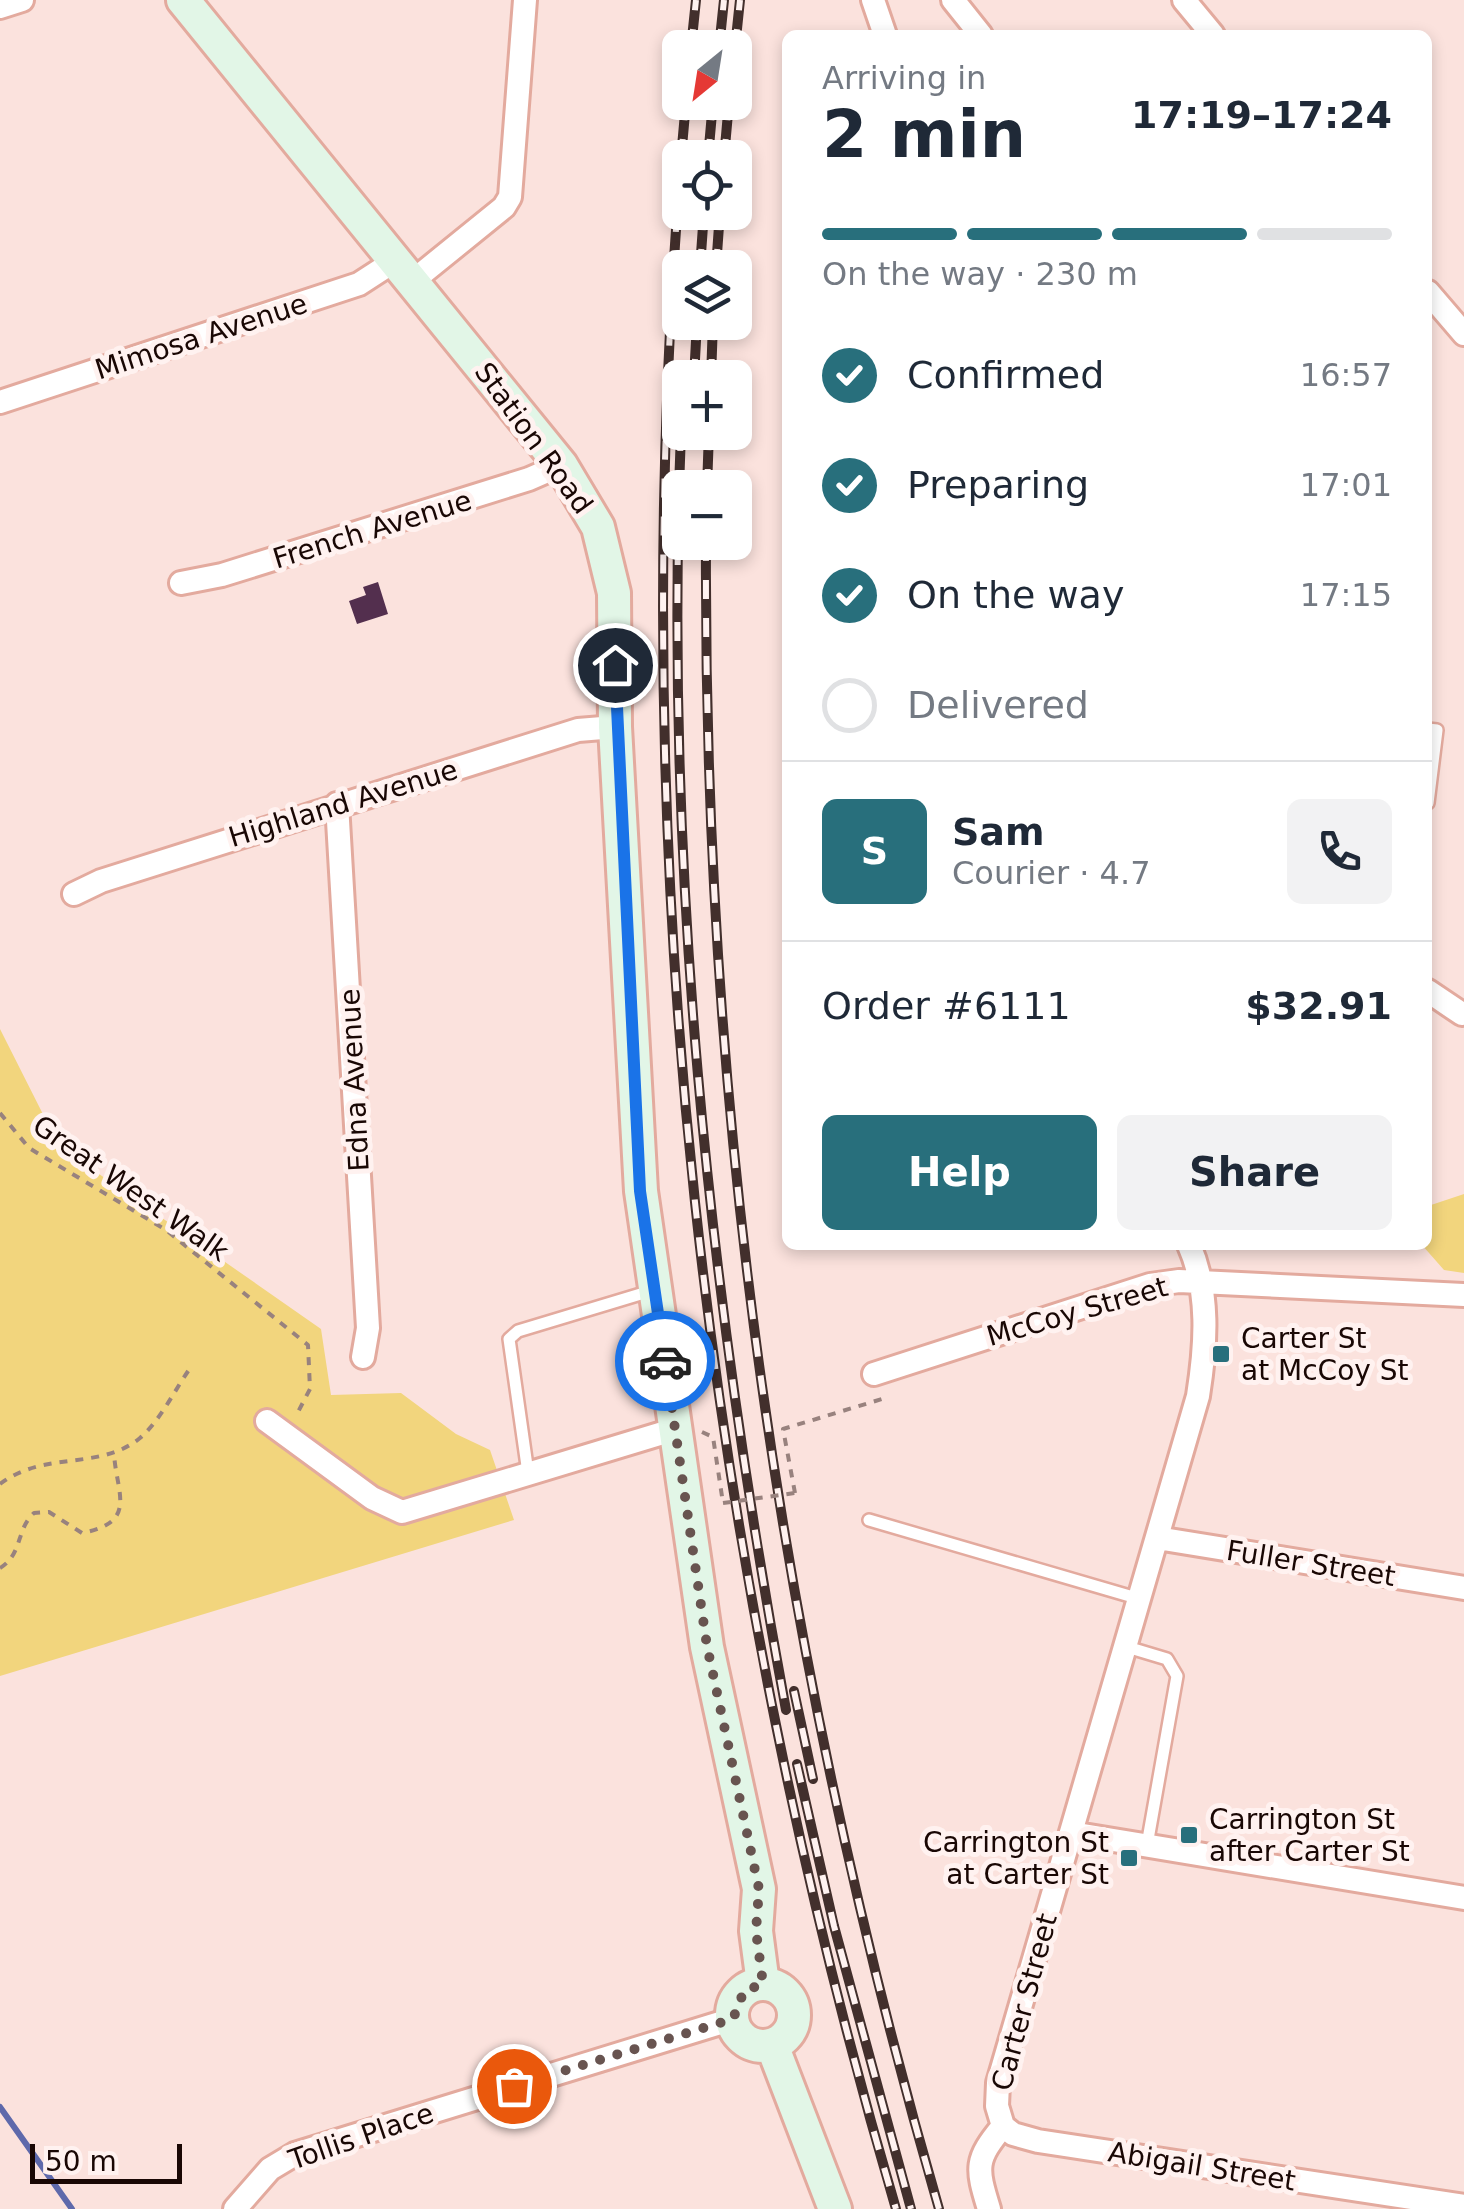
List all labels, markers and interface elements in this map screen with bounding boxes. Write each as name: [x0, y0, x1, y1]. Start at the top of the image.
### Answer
north arrow: [662, 30, 752, 120]
map controls: [662, 30, 752, 560]
text: Arriving in: [822, 59, 986, 97]
text: 17:19–17:24: [1131, 93, 1392, 137]
text: 2 min: [822, 97, 1026, 172]
button: locate: [662, 140, 752, 230]
button: layers: [662, 250, 752, 340]
text: On the way · 230 m: [822, 255, 1138, 293]
street label: Mimosa Avenue: [91, 287, 311, 386]
icon: check: [822, 348, 877, 403]
text: Confirmed: [907, 353, 1104, 397]
street label: Station Road: [468, 356, 599, 520]
text: 16:57: [1300, 356, 1392, 394]
button: +: [662, 360, 752, 450]
icon: check: [822, 458, 877, 513]
text: Preparing: [907, 463, 1089, 507]
text: 17:01: [1300, 466, 1392, 504]
button: −: [662, 470, 752, 560]
street label: French Avenue: [269, 484, 475, 575]
icon: check: [822, 568, 877, 623]
text: On the way: [907, 573, 1124, 617]
text: 17:15: [1300, 576, 1392, 614]
pin: [573, 623, 658, 708]
icon: home: [588, 638, 643, 693]
text: Delivered: [907, 683, 1089, 727]
street label: Highland Avenue: [225, 753, 462, 854]
button: phone: [1287, 799, 1392, 904]
text: Sam: [952, 810, 1045, 854]
text: S: [861, 829, 888, 873]
text: Courier · 4.7: [952, 854, 1151, 892]
text: Order #6111: [822, 984, 1071, 1028]
text: $32.91: [1245, 984, 1392, 1028]
street label: Edna Avenue: [333, 988, 376, 1172]
street label: Great West Walk: [26, 1108, 236, 1269]
button: Help: [822, 1115, 1097, 1230]
button: Share: [1117, 1115, 1392, 1230]
street label: McCoy Street: [983, 1270, 1171, 1353]
courier: [615, 1311, 715, 1411]
place label: Carter St at McCoy St: [1241, 1322, 1409, 1387]
icon: car: [638, 1334, 693, 1389]
marker: Carter St at McCoy St: [1210, 1343, 1232, 1365]
street label: Fuller Street: [1224, 1534, 1398, 1593]
place label: Carrington St after Carter St: [1209, 1803, 1410, 1868]
marker: Carrington St after Carter St: [1178, 1824, 1200, 1846]
place label: Carrington St at Carter St: [923, 1826, 1109, 1891]
marker: Carrington St at Carter St: [1118, 1847, 1140, 1869]
street label: Carter Street: [985, 1910, 1064, 2094]
pin: [472, 2044, 557, 2129]
icon: bag: [487, 2059, 542, 2114]
street label: Tollis Place: [284, 2096, 438, 2177]
street label: Abigail Street: [1106, 2135, 1298, 2198]
scale bar: [30, 2139, 182, 2184]
text: 50 m: [45, 2145, 117, 2178]

